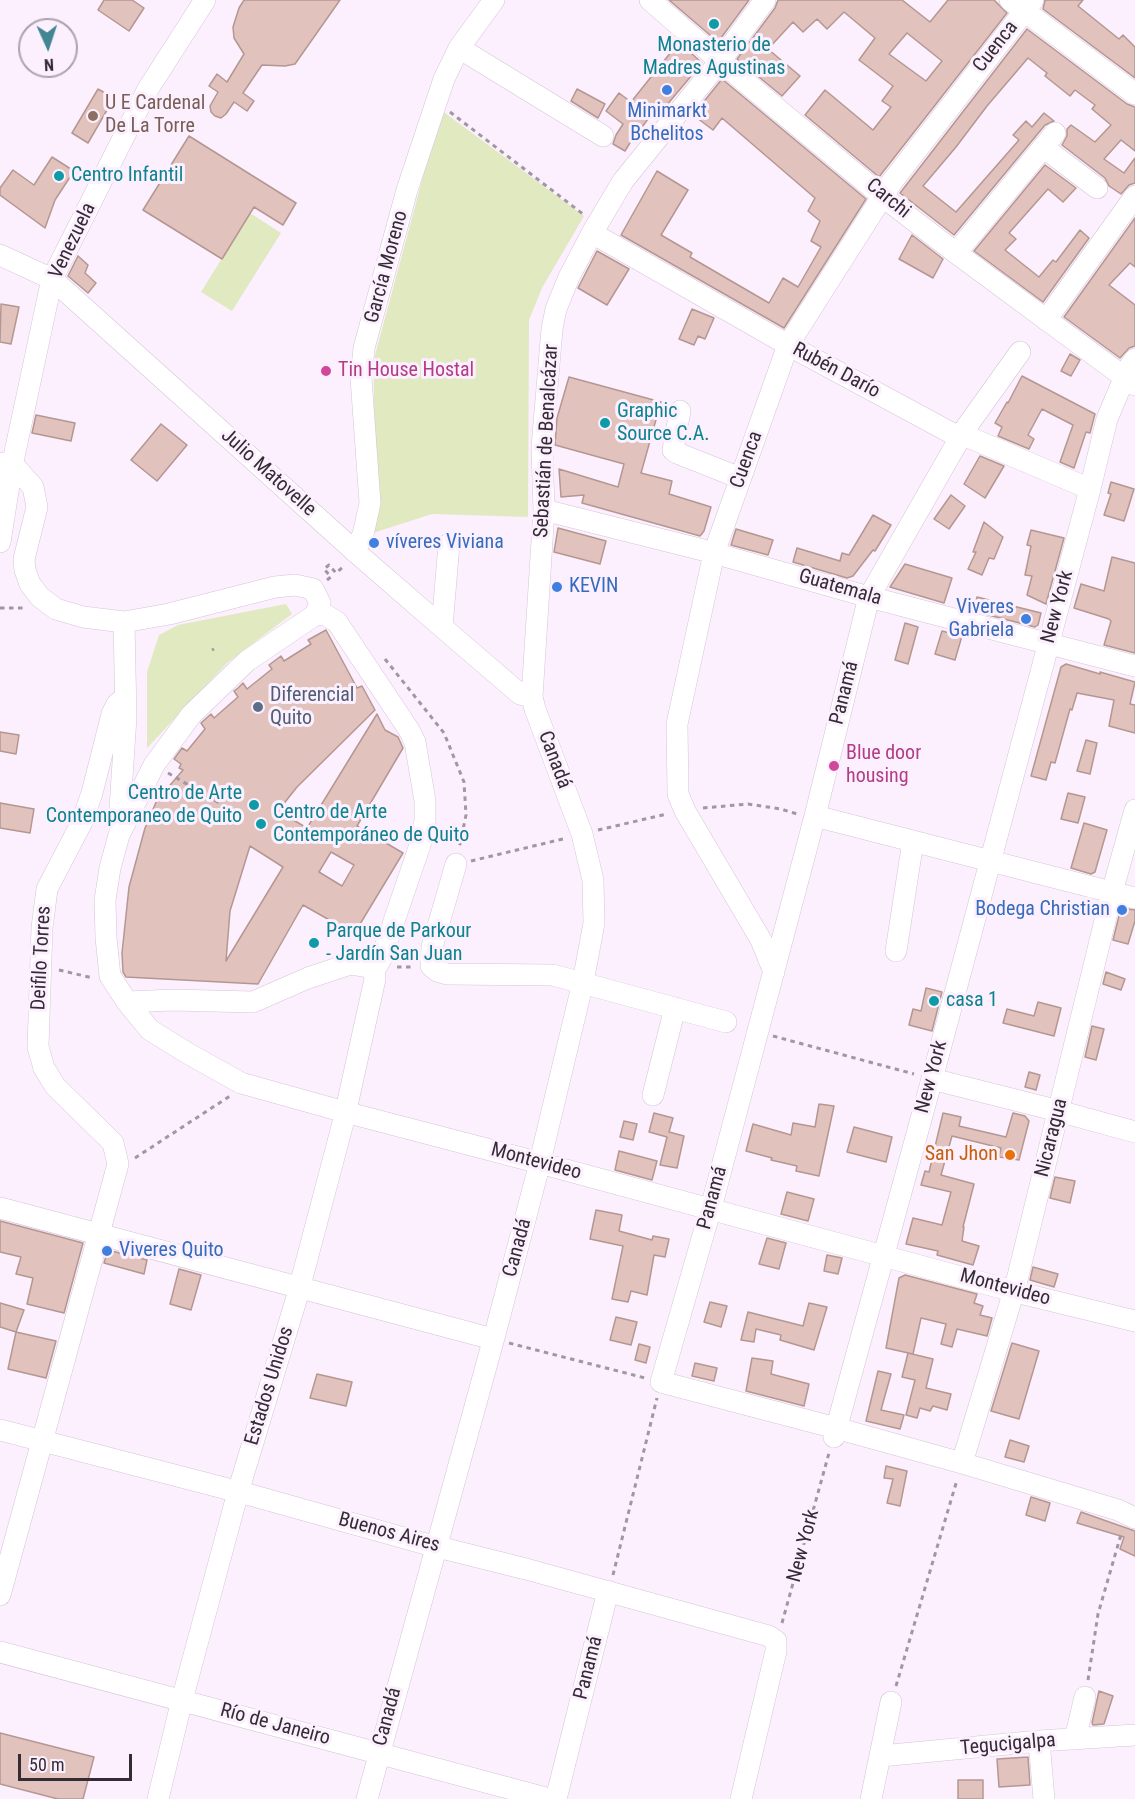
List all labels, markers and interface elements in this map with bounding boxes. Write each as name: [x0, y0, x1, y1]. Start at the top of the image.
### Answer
street label: Cuenca: [968, 16, 1024, 78]
marker: Monasterio de Madres Agustinas: [707, 17, 721, 31]
north arrow: [18, 18, 78, 78]
place label: Monasterio de Madres Agustinas: [643, 34, 785, 81]
text: N: [43, 55, 54, 74]
marker: Minimarkt Bchelitos: [660, 83, 674, 97]
place label: U E Cardenal De La Torre: [105, 92, 205, 139]
place label: Minimarkt Bchelitos: [627, 100, 707, 147]
marker: U E Cardenal De La Torre: [86, 109, 100, 123]
place label: Centro Infantil: [71, 164, 183, 188]
marker: Centro Infantil: [52, 169, 66, 183]
street label: Carchi: [861, 174, 915, 224]
street label: Venezuela: [44, 199, 102, 283]
street label: García Moreno: [360, 208, 414, 326]
street label: Rubén Darío: [788, 338, 884, 404]
street label: Sebastián de Benalcázar: [530, 344, 564, 538]
place label: Tin House Hostal: [338, 359, 474, 383]
marker: Tin House Hostal: [319, 364, 333, 378]
place label: Graphic Source C.A.: [617, 400, 710, 447]
marker: Graphic Source C.A.: [598, 416, 612, 430]
street label: Julio Matovelle: [215, 424, 321, 522]
street label: Cuenca: [726, 428, 768, 492]
place label: víveres Viviana: [386, 531, 504, 555]
marker: víveres Viviana: [367, 536, 381, 550]
street label: Guatemala: [796, 565, 884, 611]
street label: New York: [1037, 568, 1079, 646]
place label: KEVIN: [569, 575, 618, 599]
marker: KEVIN: [550, 580, 564, 594]
place label: Viveres Gabriela: [949, 596, 1014, 643]
marker: Viveres Gabriela: [1019, 612, 1033, 626]
street label: Panamá: [826, 659, 864, 727]
place label: Diferencial Quito: [270, 684, 354, 731]
marker: Diferencial Quito: [251, 700, 265, 714]
street label: Canadá: [532, 728, 576, 792]
place label: Blue door housing: [846, 742, 921, 789]
marker: Blue door housing: [827, 759, 841, 773]
place label: Centro de Arte Contemporaneo de Quito: [46, 782, 242, 829]
marker: Centro de Arte Contemporaneo de Quito: [247, 798, 261, 812]
place label: Centro de Arte Contemporáneo de Quito: [273, 801, 469, 848]
marker: Centro de Arte Contemporáneo de Quito: [254, 817, 268, 831]
place label: Bodega Christian: [975, 898, 1110, 922]
marker: Bodega Christian: [1115, 903, 1129, 917]
street label: Deifilo Torres: [27, 905, 57, 1011]
place label: Parque de Parkour - Jardín San Juan: [326, 920, 471, 967]
marker: Parque de Parkour - Jardín San Juan: [307, 936, 321, 950]
place label: casa 1: [946, 989, 998, 1013]
marker: casa 1: [927, 994, 941, 1008]
street label: New York: [911, 1038, 953, 1116]
street label: Nicaragua: [1031, 1096, 1073, 1180]
street label: Montevideo: [488, 1138, 584, 1186]
place label: San Jhon: [925, 1143, 998, 1167]
marker: San Jhon: [1003, 1148, 1017, 1162]
street label: Panamá: [693, 1164, 733, 1232]
street label: Canadá: [499, 1216, 537, 1280]
place label: Viveres Quito: [119, 1239, 224, 1263]
marker: Viveres Quito: [100, 1244, 114, 1258]
street label: Montevideo: [957, 1264, 1053, 1312]
street label: Estados Unidos: [241, 1324, 299, 1448]
street label: New York: [783, 1507, 825, 1585]
street label: Buenos Aires: [336, 1508, 442, 1558]
street label: Panamá: [570, 1634, 608, 1702]
street label: Canadá: [369, 1685, 407, 1749]
street label: Río de Janeiro: [217, 1699, 333, 1751]
street label: Tegucigalpa: [959, 1729, 1057, 1761]
scale bar: [21, 1742, 135, 1780]
text: 50 m: [29, 1754, 64, 1775]

